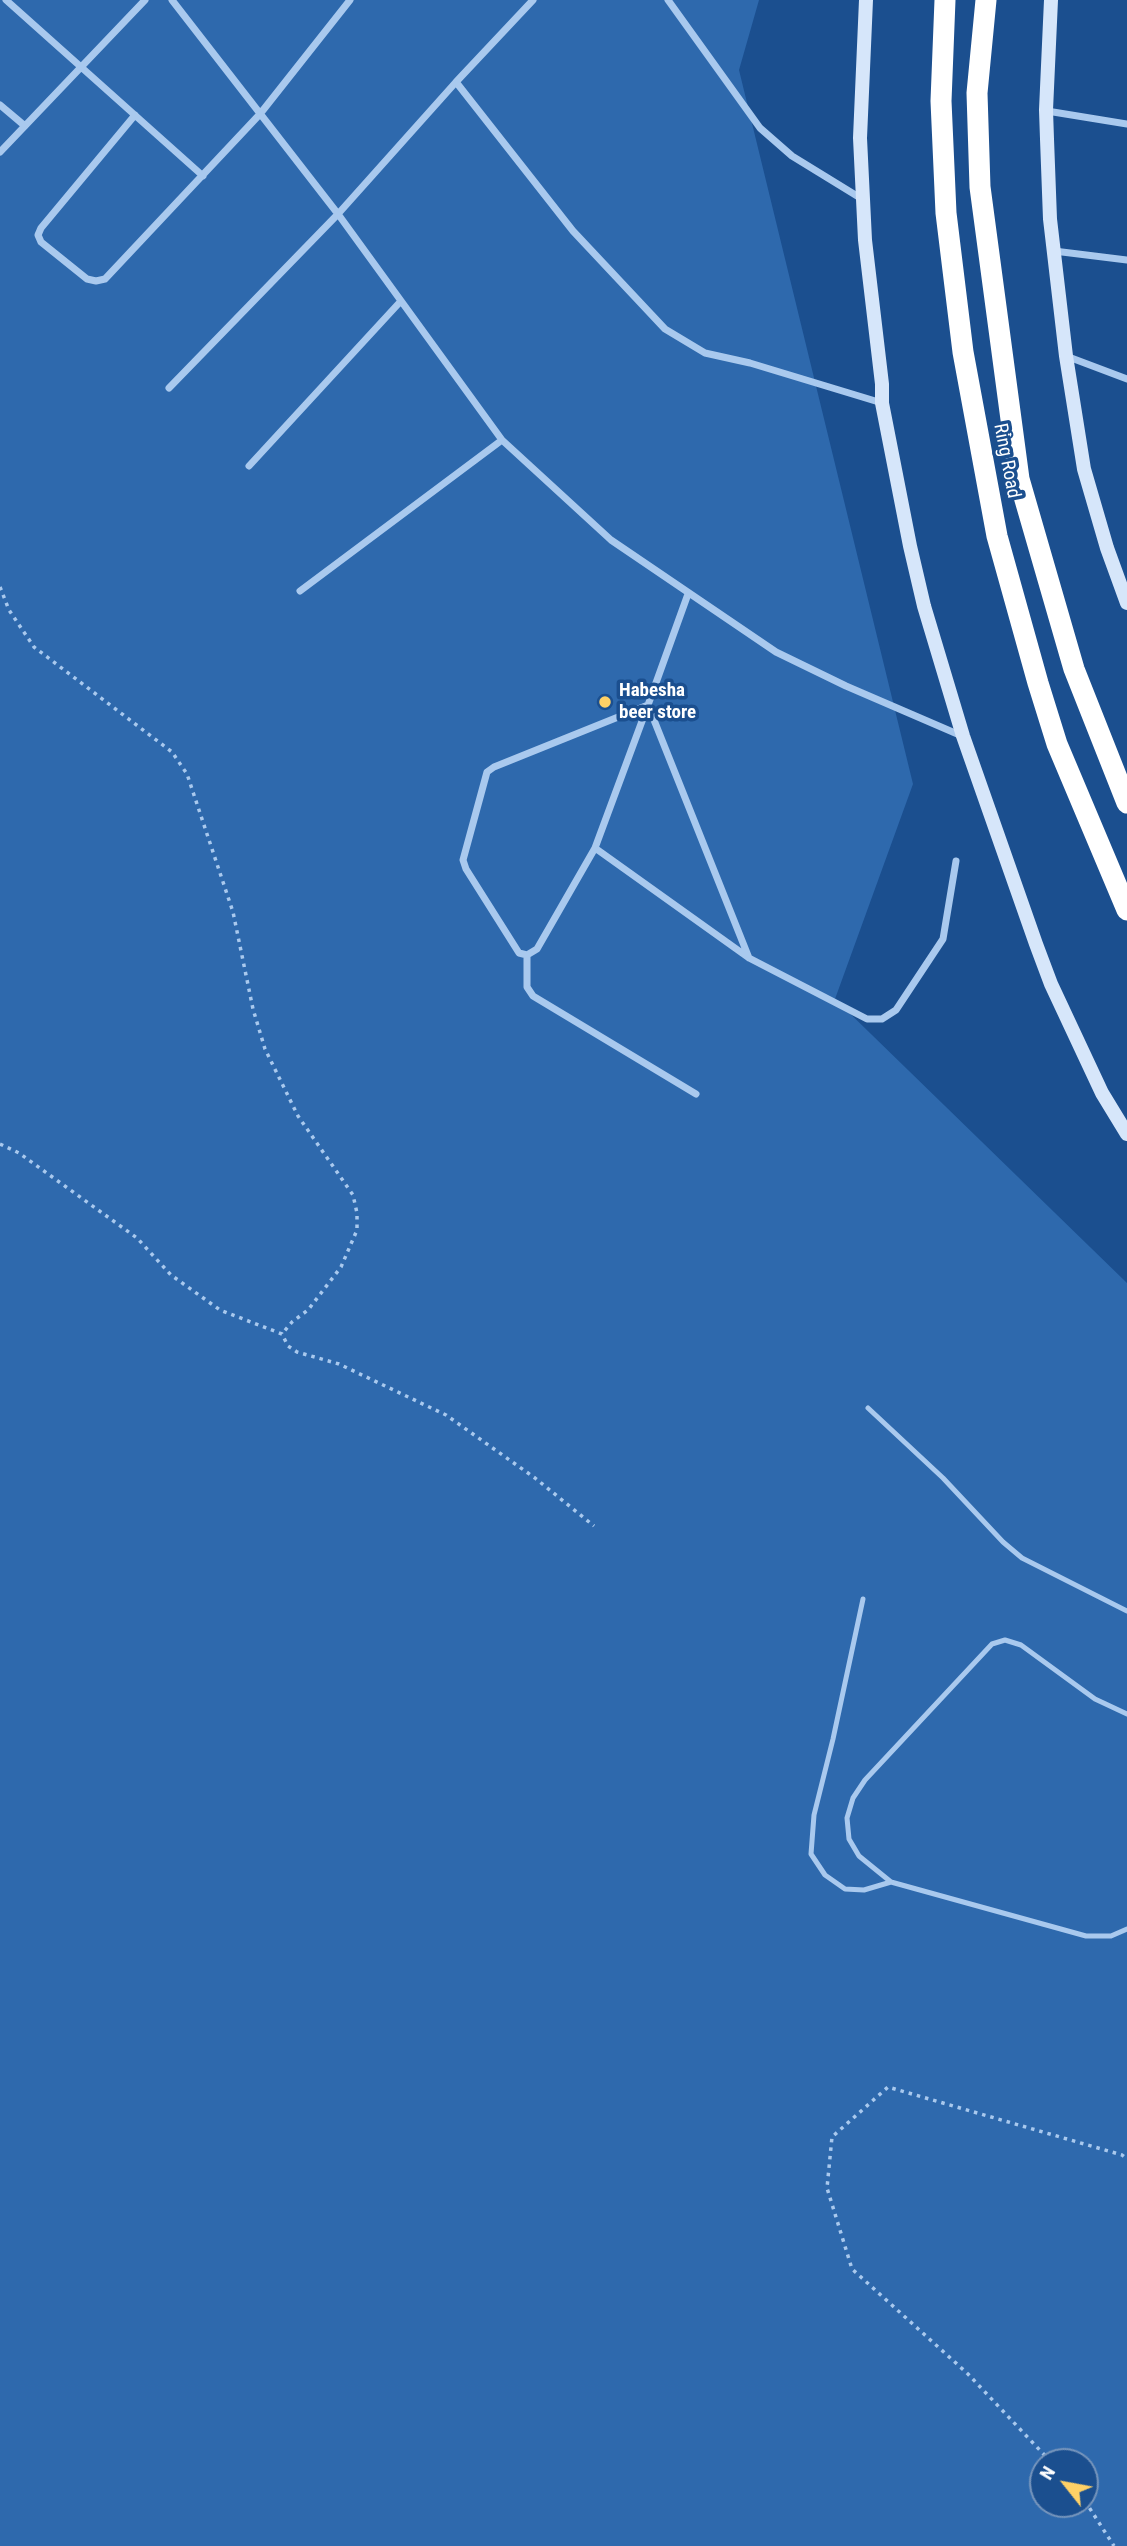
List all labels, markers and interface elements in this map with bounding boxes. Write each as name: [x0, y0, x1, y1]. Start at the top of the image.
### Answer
street label: Ring Road: [988, 422, 1024, 500]
place label: Habesha beer store: [619, 680, 696, 724]
marker: Habesha beer store: [597, 694, 613, 710]
north arrow: [1029, 2448, 1099, 2518]
text: N: [1034, 2462, 1060, 2484]

